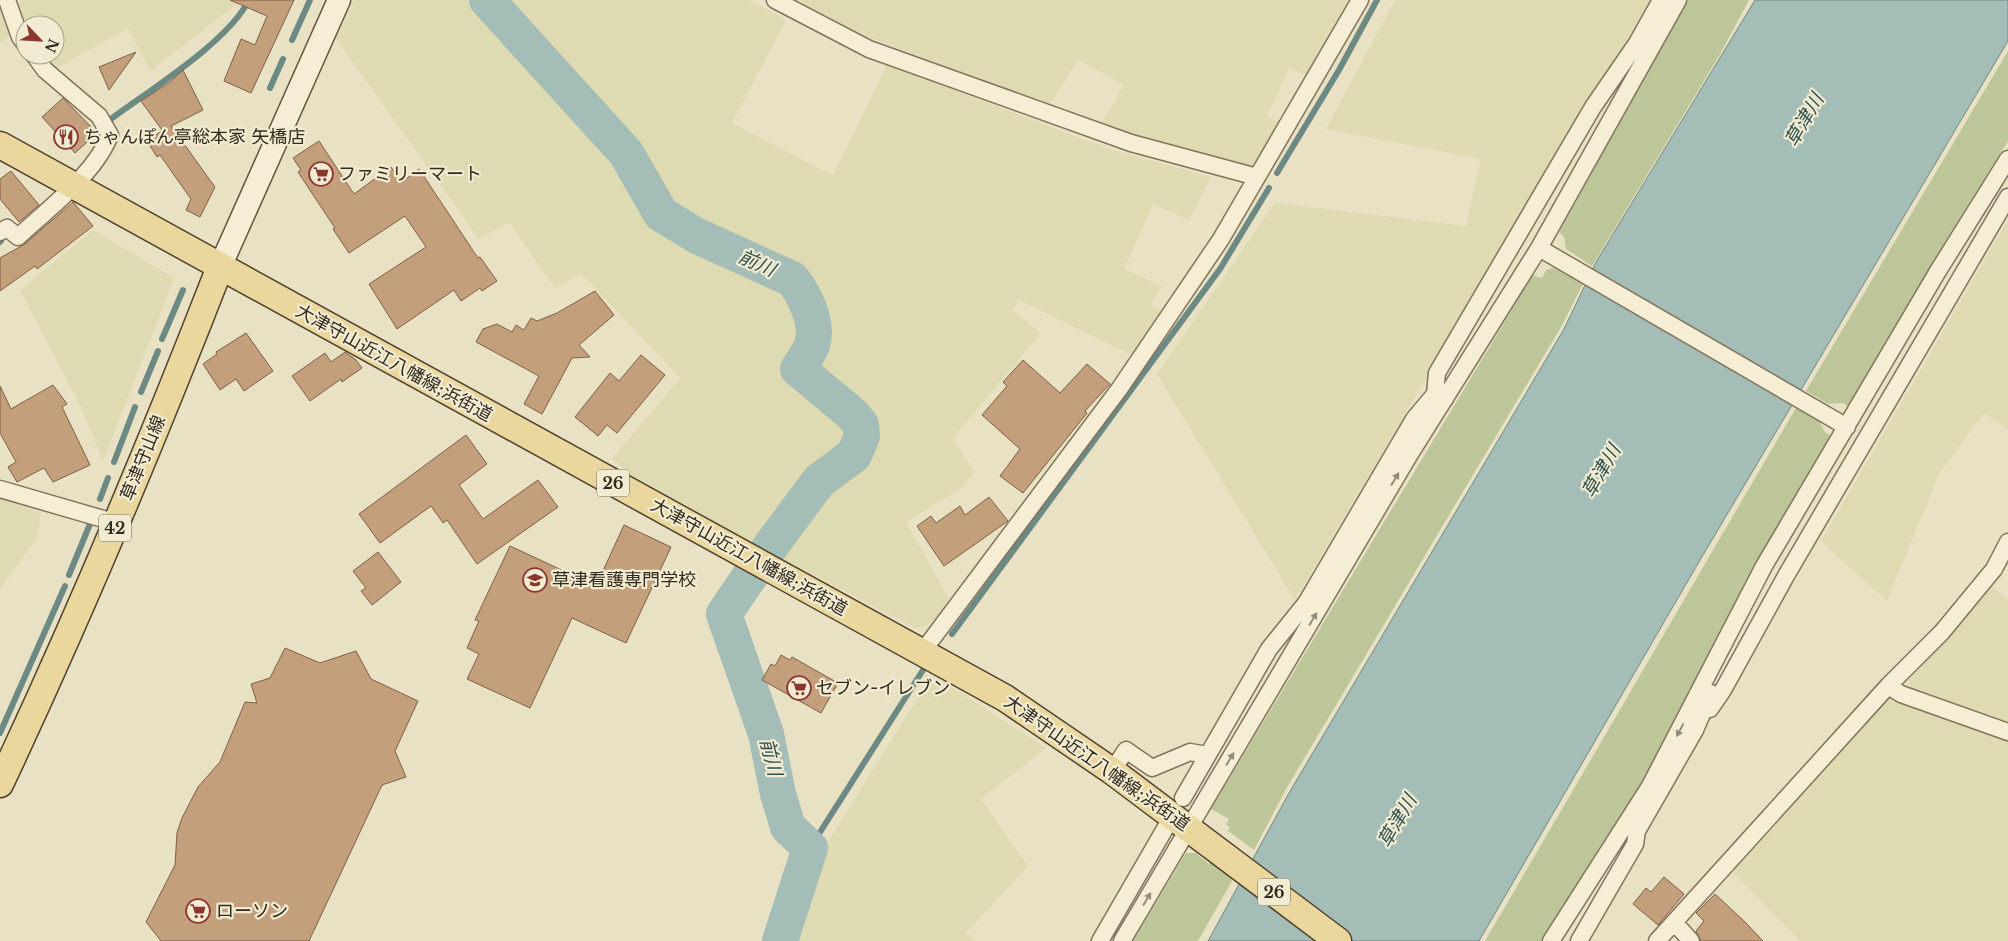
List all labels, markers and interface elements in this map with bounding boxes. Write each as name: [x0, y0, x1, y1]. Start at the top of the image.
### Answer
north arrow: [15, 15, 65, 65]
text: N: [41, 36, 63, 55]
water label: 草津川: [1780, 88, 1829, 150]
restaurant icon: ちゃんぽん亭総本家 矢橋店: [53, 124, 79, 150]
place label: ちゃんぽん亭総本家 矢橋店: [84, 126, 305, 148]
supermarket icon: ファミリーマート: [308, 161, 334, 187]
place label: ファミリーマート: [338, 163, 482, 185]
water label: 前川: [735, 245, 781, 282]
street label: 大津守山近江八幡線;浜街道: [292, 300, 496, 426]
street label: 草津守山線: [116, 412, 170, 504]
water label: 草津川: [1577, 439, 1626, 501]
road number: 26: [597, 469, 629, 496]
one-way arrow: [1391, 473, 1400, 486]
street label: 大津守山近江八幡線;浜街道: [647, 494, 851, 620]
road number: 42: [99, 514, 131, 542]
school or university icon: 草津看護専門学校: [522, 567, 548, 593]
place label: 草津看護専門学校: [552, 569, 696, 591]
one-way arrow: [1308, 613, 1317, 626]
supermarket icon: セブン-イレブン: [786, 675, 812, 701]
place label: セブン-イレブン: [816, 677, 950, 699]
street label: 大津守山近江八幡線;浜街道: [1000, 690, 1194, 836]
one-way arrow: [1676, 723, 1684, 738]
water label: 前川: [755, 736, 787, 780]
one-way arrow: [1226, 752, 1234, 767]
water label: 草津川: [1373, 789, 1422, 851]
road number: 26: [1258, 879, 1290, 906]
one-way arrow: [1143, 893, 1152, 906]
supermarket icon: ローソン: [185, 898, 211, 924]
place label: ローソン: [216, 900, 288, 922]

